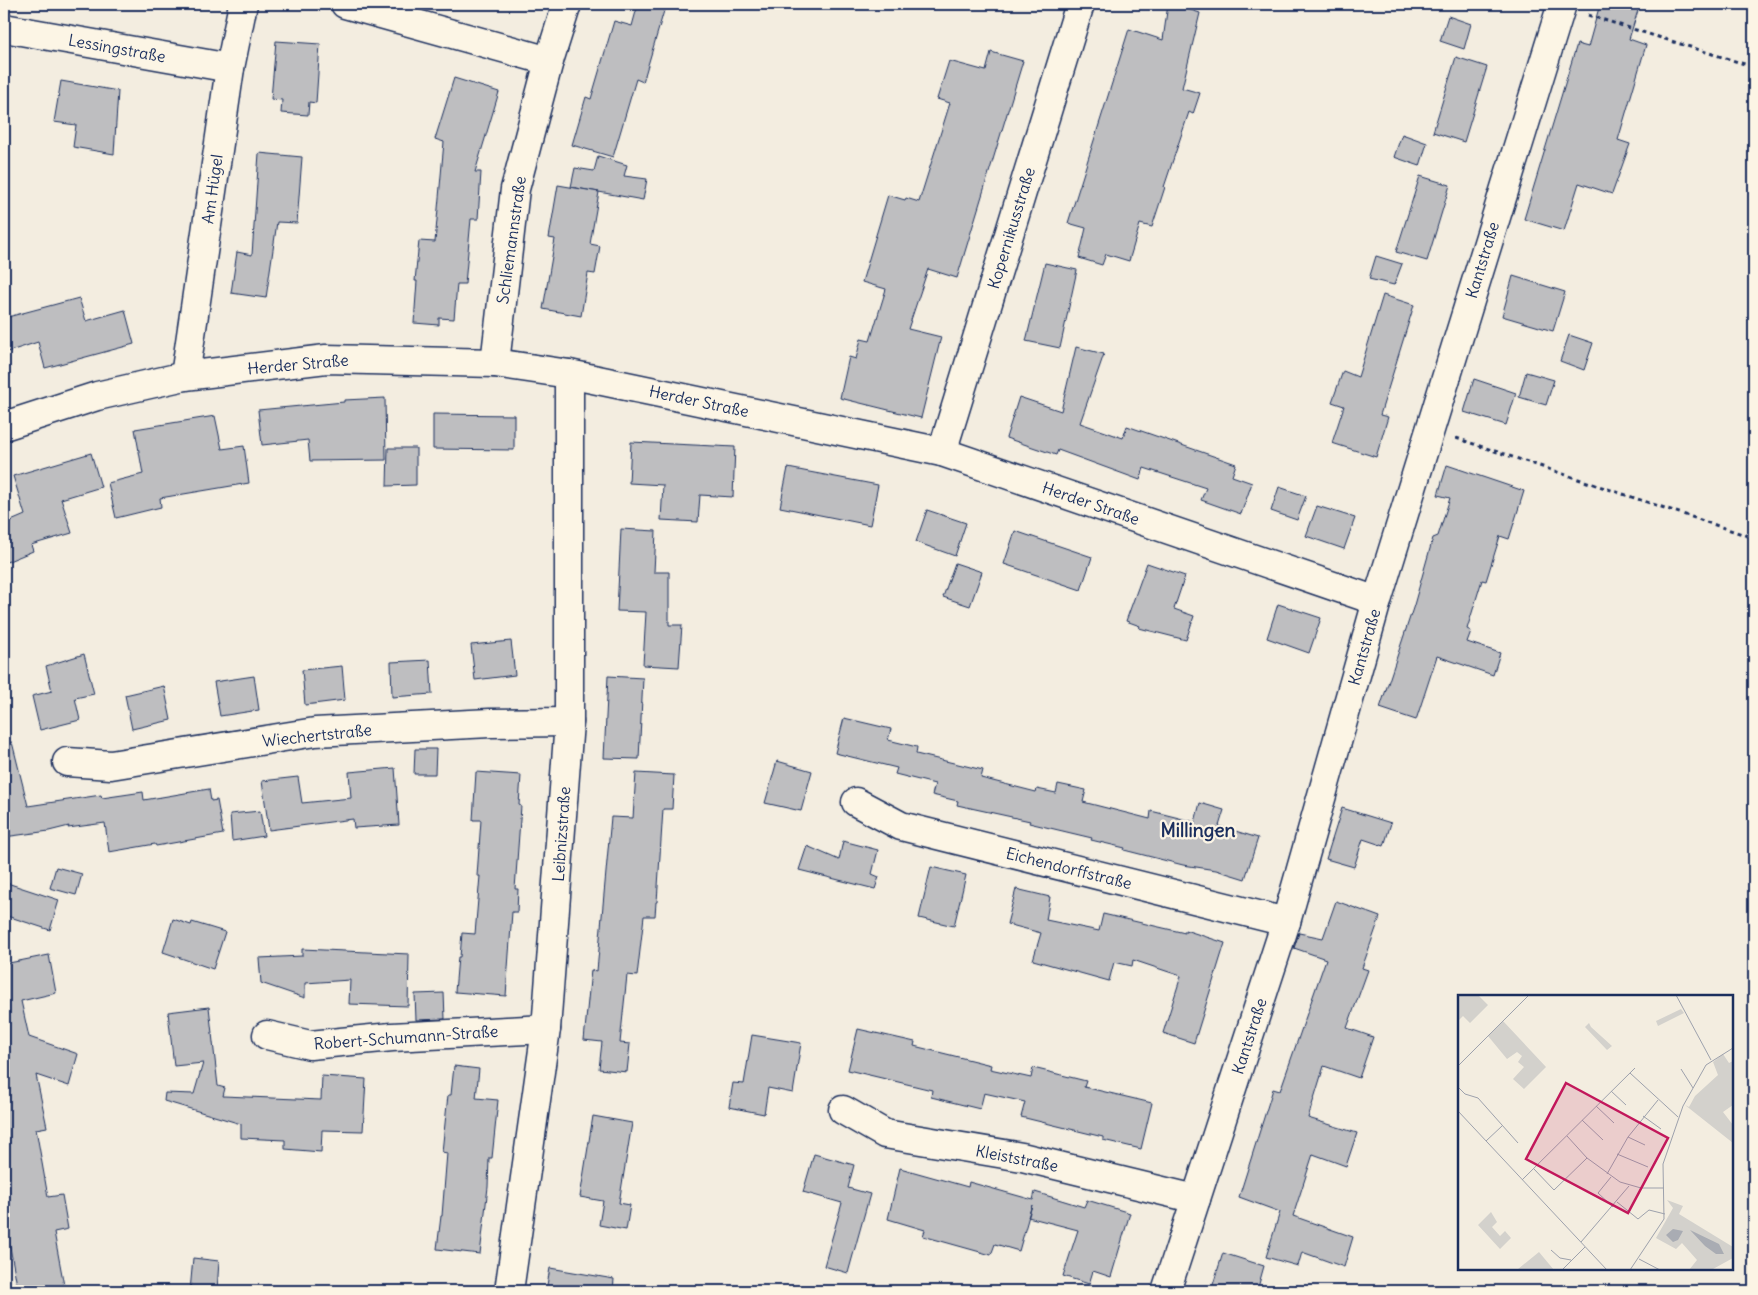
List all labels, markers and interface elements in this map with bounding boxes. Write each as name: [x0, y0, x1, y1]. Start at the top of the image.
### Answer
street label: Lessingstraße: [67, 30, 167, 66]
street label: Am Hügel: [197, 153, 227, 225]
street label: Kopernikusstraße: [983, 165, 1039, 291]
street label: Schliemannstraße: [492, 175, 530, 305]
street label: Kantstraße: [1461, 219, 1503, 301]
street label: Herder Straße: [247, 350, 349, 378]
street label: Herder Straße: [647, 381, 751, 421]
street label: Herder Straße: [1040, 477, 1142, 529]
street label: Kantstraße: [1344, 606, 1384, 688]
street label: Wiechertstraße: [261, 719, 373, 751]
street label: Leibnizstraße: [548, 786, 574, 882]
district label: Millingen: [1160, 818, 1236, 842]
street label: Eichendorffstraße: [1004, 843, 1134, 893]
street label: Kantstraße: [1227, 995, 1271, 1077]
inset map: [1458, 995, 1733, 1270]
street label: Robert-Schumann-Straße: [313, 1021, 499, 1053]
street label: Kleiststraße: [974, 1140, 1060, 1176]

